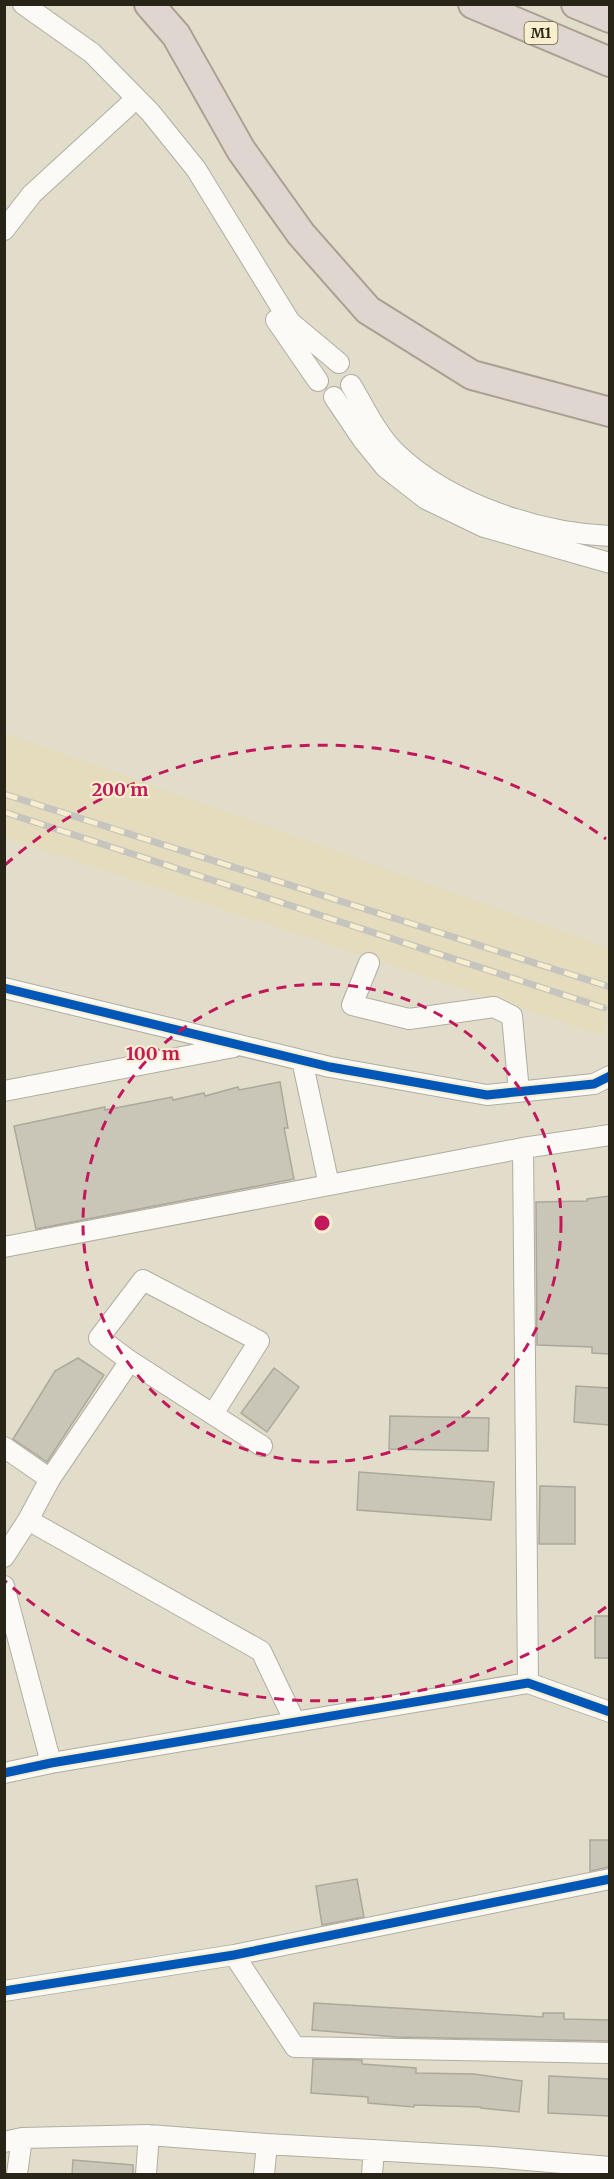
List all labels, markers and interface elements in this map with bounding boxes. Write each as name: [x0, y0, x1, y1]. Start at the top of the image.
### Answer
road number: M1: [524, 22, 558, 44]
text: 200 m: [92, 778, 148, 801]
text: 100 m: [126, 1042, 180, 1065]
centre of rings: [312, 1213, 332, 1233]

